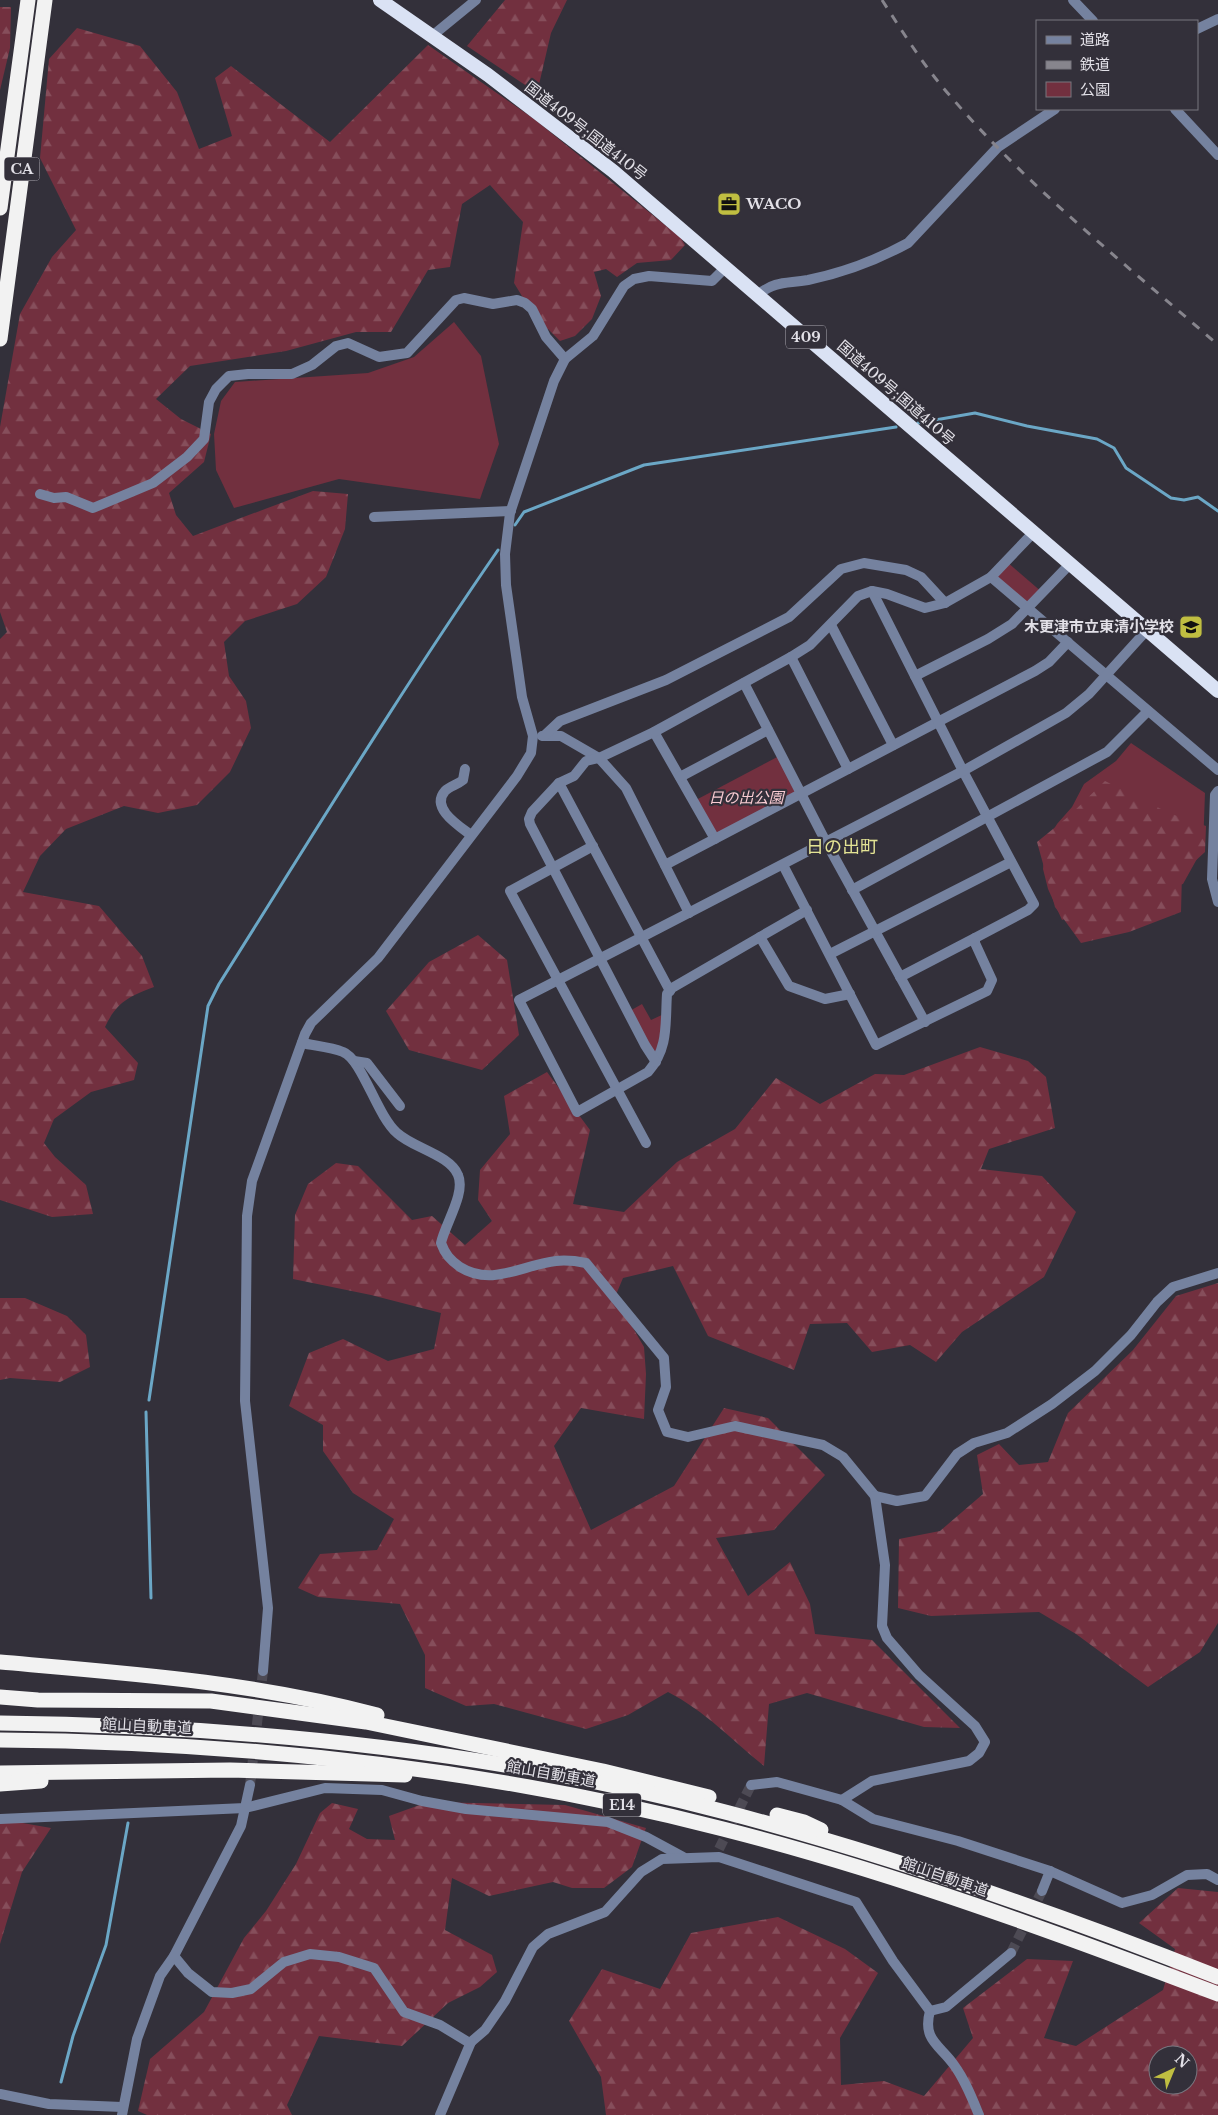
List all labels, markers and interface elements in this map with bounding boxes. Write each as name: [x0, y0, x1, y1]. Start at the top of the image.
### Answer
legend: [1036, 20, 1198, 110]
text: 道路: [1080, 30, 1110, 49]
text: 鉄道: [1080, 55, 1110, 74]
street label: 国道409号;国道410号: [521, 77, 651, 184]
text: 公園: [1080, 80, 1110, 99]
road number: CA: [5, 157, 40, 180]
office icon: WACO: [716, 191, 742, 217]
place label: WACO: [745, 194, 802, 213]
road number: 409: [786, 326, 826, 348]
street label: 国道409号;国道410号: [833, 336, 959, 449]
school or university icon: 木更津市立東清小学校: [1178, 614, 1204, 640]
place label: 木更津市立東清小学校: [1024, 617, 1174, 636]
park label: 日の出公園: [708, 788, 785, 807]
district label: 日の出町: [806, 836, 878, 858]
street label: 館山自動車道: [102, 1714, 192, 1737]
street label: 館山自動車道: [505, 1756, 597, 1791]
road number: E14: [603, 1794, 641, 1816]
street label: 館山自動車道: [900, 1853, 991, 1900]
north arrow: [1148, 2045, 1198, 2095]
text: N: [1171, 2050, 1193, 2072]

